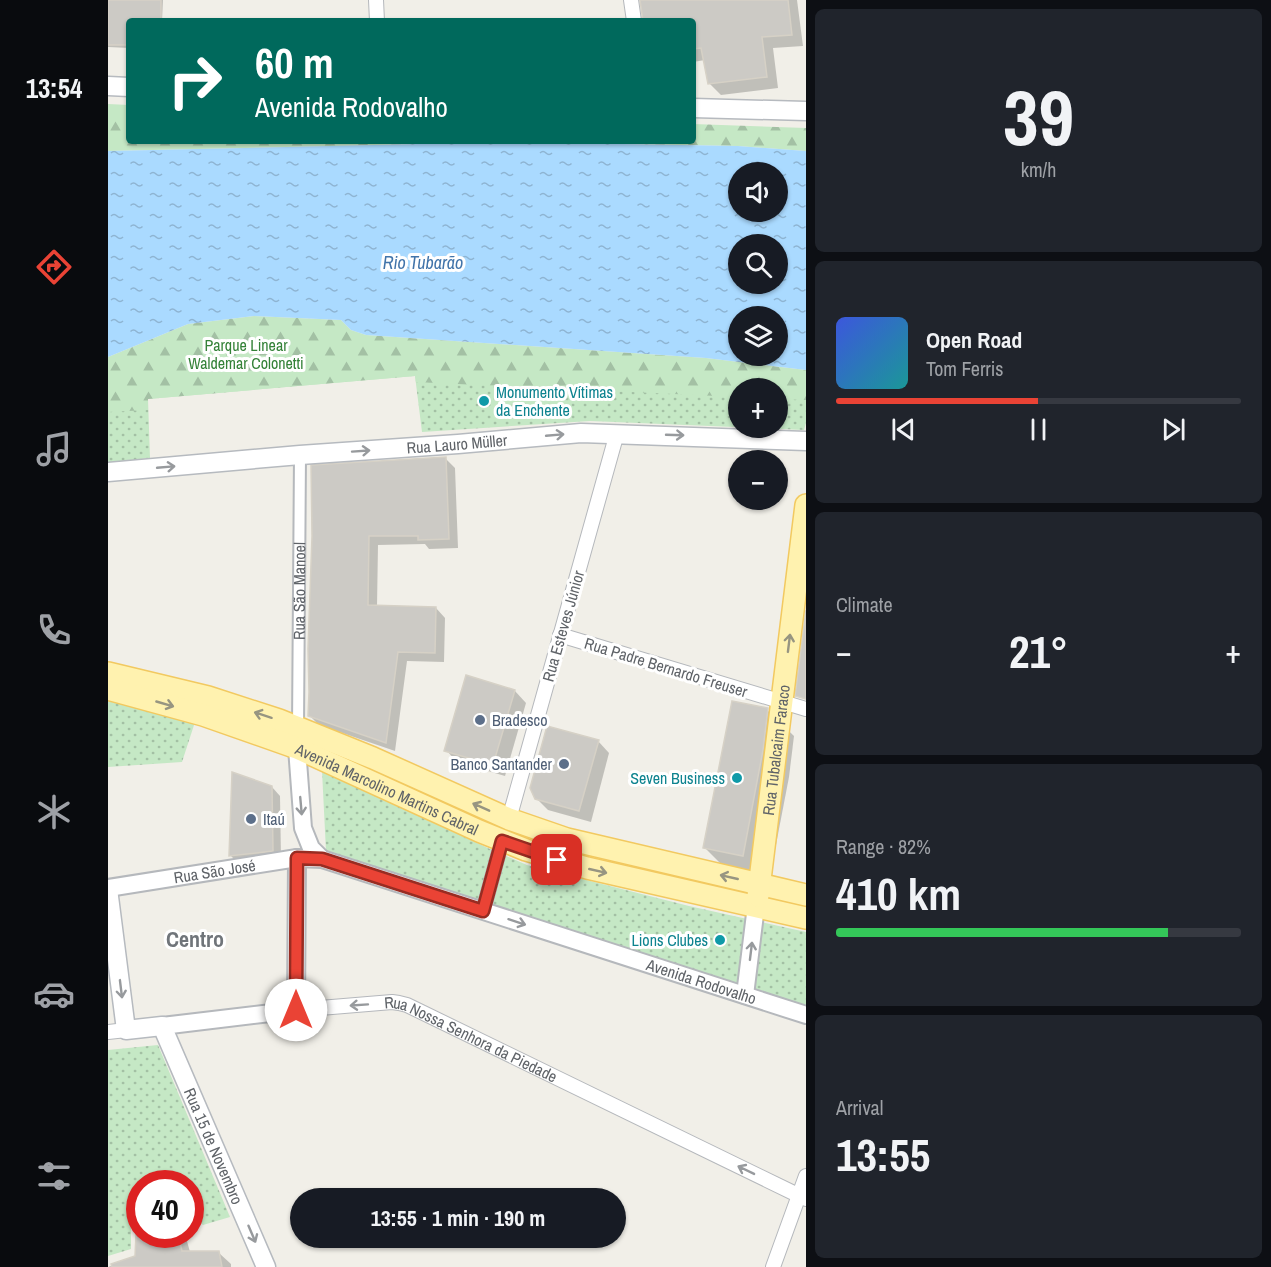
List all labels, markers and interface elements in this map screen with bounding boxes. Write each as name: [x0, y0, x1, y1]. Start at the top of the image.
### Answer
text: 60 m: [255, 35, 334, 91]
icon: right: [156, 42, 234, 120]
text: 39: [1003, 64, 1074, 169]
text: 13:54: [26, 70, 82, 106]
text: Avenida Rodovalho: [255, 89, 448, 125]
text: km/h: [1021, 156, 1056, 183]
map controls: [728, 162, 788, 510]
button: sound: [728, 162, 788, 222]
button: search: [728, 234, 788, 294]
icon: directions: [33, 246, 75, 288]
water label: Rio Tubarão: [383, 250, 463, 275]
button: layers: [728, 306, 788, 366]
text: Open Road: [926, 325, 1022, 355]
park label: Parque Linear Waldemar Colonetti: [188, 334, 304, 374]
text: Tom Ferris: [926, 355, 1004, 382]
button: +: [728, 378, 788, 438]
place label: Monumento Vítimas da Enchente: [496, 381, 613, 421]
marker: Monumento Vítimas da Enchente: [477, 394, 491, 408]
icon: previous: [887, 413, 920, 446]
icon: pause: [1022, 413, 1055, 446]
icon: next: [1157, 413, 1190, 446]
icon: music: [33, 428, 75, 470]
street label: Rua Lauro Müller: [406, 429, 509, 459]
one-way arrow: [545, 429, 564, 440]
one-way arrow: [665, 430, 685, 441]
one-way arrow: [350, 445, 370, 456]
button: −: [728, 450, 788, 510]
one-way arrow: [156, 461, 176, 472]
street label: Rua São Manoel: [288, 542, 310, 640]
street label: Rua Esteves Júnior: [537, 567, 590, 684]
text: Climate: [836, 591, 893, 618]
icon: phone: [33, 609, 75, 651]
text: 21°: [1009, 621, 1068, 682]
text: −: [836, 629, 852, 673]
text: +: [1225, 629, 1241, 673]
street label: Rua Padre Bernardo Freuser: [582, 632, 751, 702]
one-way arrow: [783, 634, 794, 654]
street label: Rua Tubalcaim Faraco: [757, 683, 795, 817]
one-way arrow: [155, 699, 174, 710]
one-way arrow: [254, 709, 273, 720]
place label: Bradesco: [492, 709, 547, 731]
marker: Bradesco: [473, 713, 487, 727]
street label: Avenida Marcolino Martins Cabral: [291, 737, 482, 840]
place label: Banco Santander: [451, 753, 553, 775]
marker: Banco Santander: [557, 757, 571, 771]
place label: Seven Business: [630, 767, 725, 789]
marker: Seven Business: [730, 771, 744, 785]
icon: climate: [33, 791, 75, 833]
one-way arrow: [296, 796, 307, 816]
one-way arrow: [472, 801, 490, 812]
place label: Itaú: [263, 808, 285, 830]
marker: Itaú: [244, 812, 258, 826]
text: Range · 82%: [836, 833, 931, 860]
pin: [531, 834, 582, 885]
icon: arrive: [540, 843, 573, 876]
street label: Rua São José: [172, 854, 257, 888]
text: 410 km: [836, 863, 961, 924]
one-way arrow: [589, 865, 608, 877]
one-way arrow: [719, 871, 739, 882]
one-way arrow: [507, 917, 526, 928]
district label: Centro: [166, 924, 224, 954]
place label: Lions Clubes: [631, 929, 708, 951]
marker: Lions Clubes: [713, 933, 727, 947]
one-way arrow: [746, 941, 757, 961]
street label: Avenida Rodovalho: [643, 953, 759, 1009]
icon: car: [33, 973, 75, 1015]
position arrow: [264, 978, 328, 1042]
one-way arrow: [116, 979, 127, 999]
street label: Rua Nossa Senhora da Piedade: [383, 991, 561, 1087]
one-way arrow: [349, 1000, 369, 1011]
street label: Rua 15 de Novembro: [179, 1084, 249, 1208]
text: Arrival: [836, 1094, 883, 1121]
text: 13:55: [836, 1124, 930, 1185]
icon: filters: [33, 1155, 75, 1197]
one-way arrow: [738, 1163, 756, 1175]
speed limit sign: 40: [126, 1170, 204, 1248]
text: 13:55 · 1 min · 190 m: [371, 1203, 545, 1233]
one-way arrow: [246, 1224, 258, 1242]

